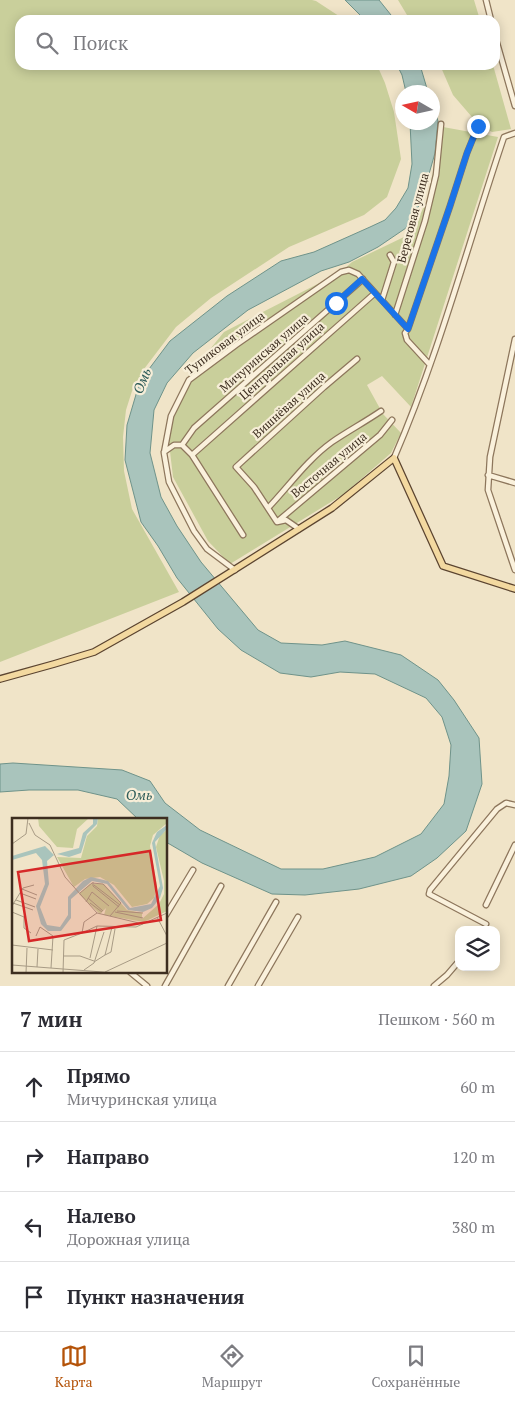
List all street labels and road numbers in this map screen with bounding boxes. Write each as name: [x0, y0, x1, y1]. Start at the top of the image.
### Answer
street label: Береговая улица: [393, 171, 432, 265]
street label: Тупиковая улица: [182, 308, 268, 377]
street label: Мичуринская улица: [216, 310, 311, 395]
street label: Центральная улица: [236, 318, 327, 403]
street label: Вишнёвая улица: [249, 368, 328, 441]
street label: Восточная улица: [288, 429, 370, 501]

